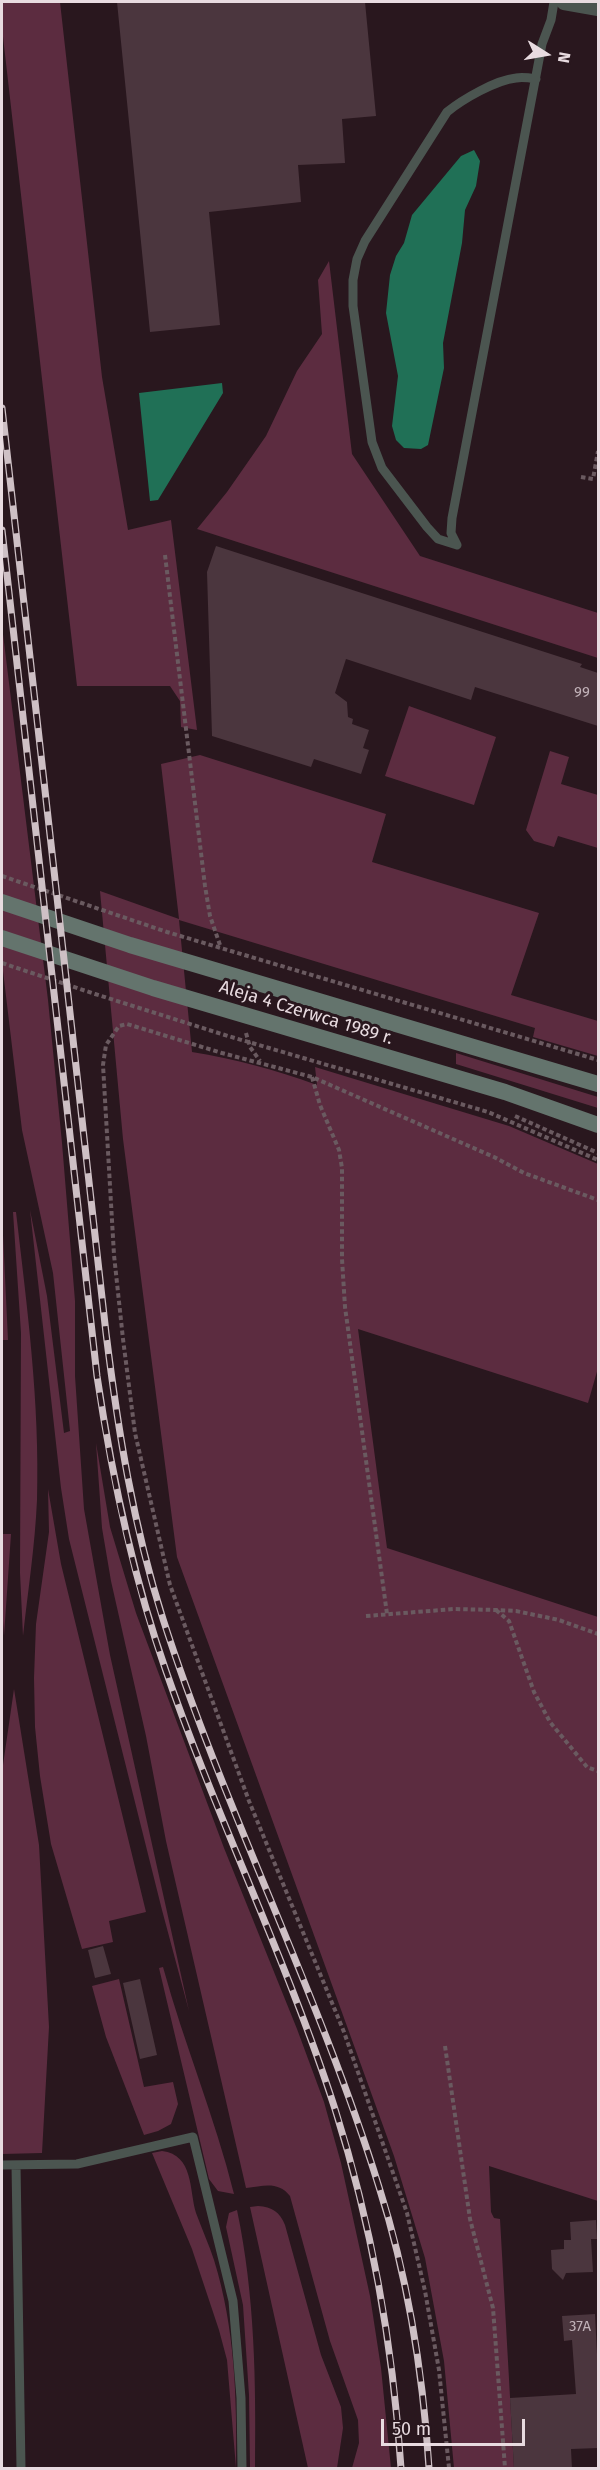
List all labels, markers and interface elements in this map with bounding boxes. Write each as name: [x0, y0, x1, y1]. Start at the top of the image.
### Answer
north arrow: [516, 24, 576, 84]
text: N: [554, 51, 574, 65]
house number: 99: [574, 684, 590, 702]
street label: Aleja 4 Czerwca 1989 r.: [217, 976, 395, 1050]
house number: 37A: [569, 2318, 591, 2336]
scale bar: [384, 2407, 528, 2445]
text: 50 m: [392, 2418, 431, 2440]

